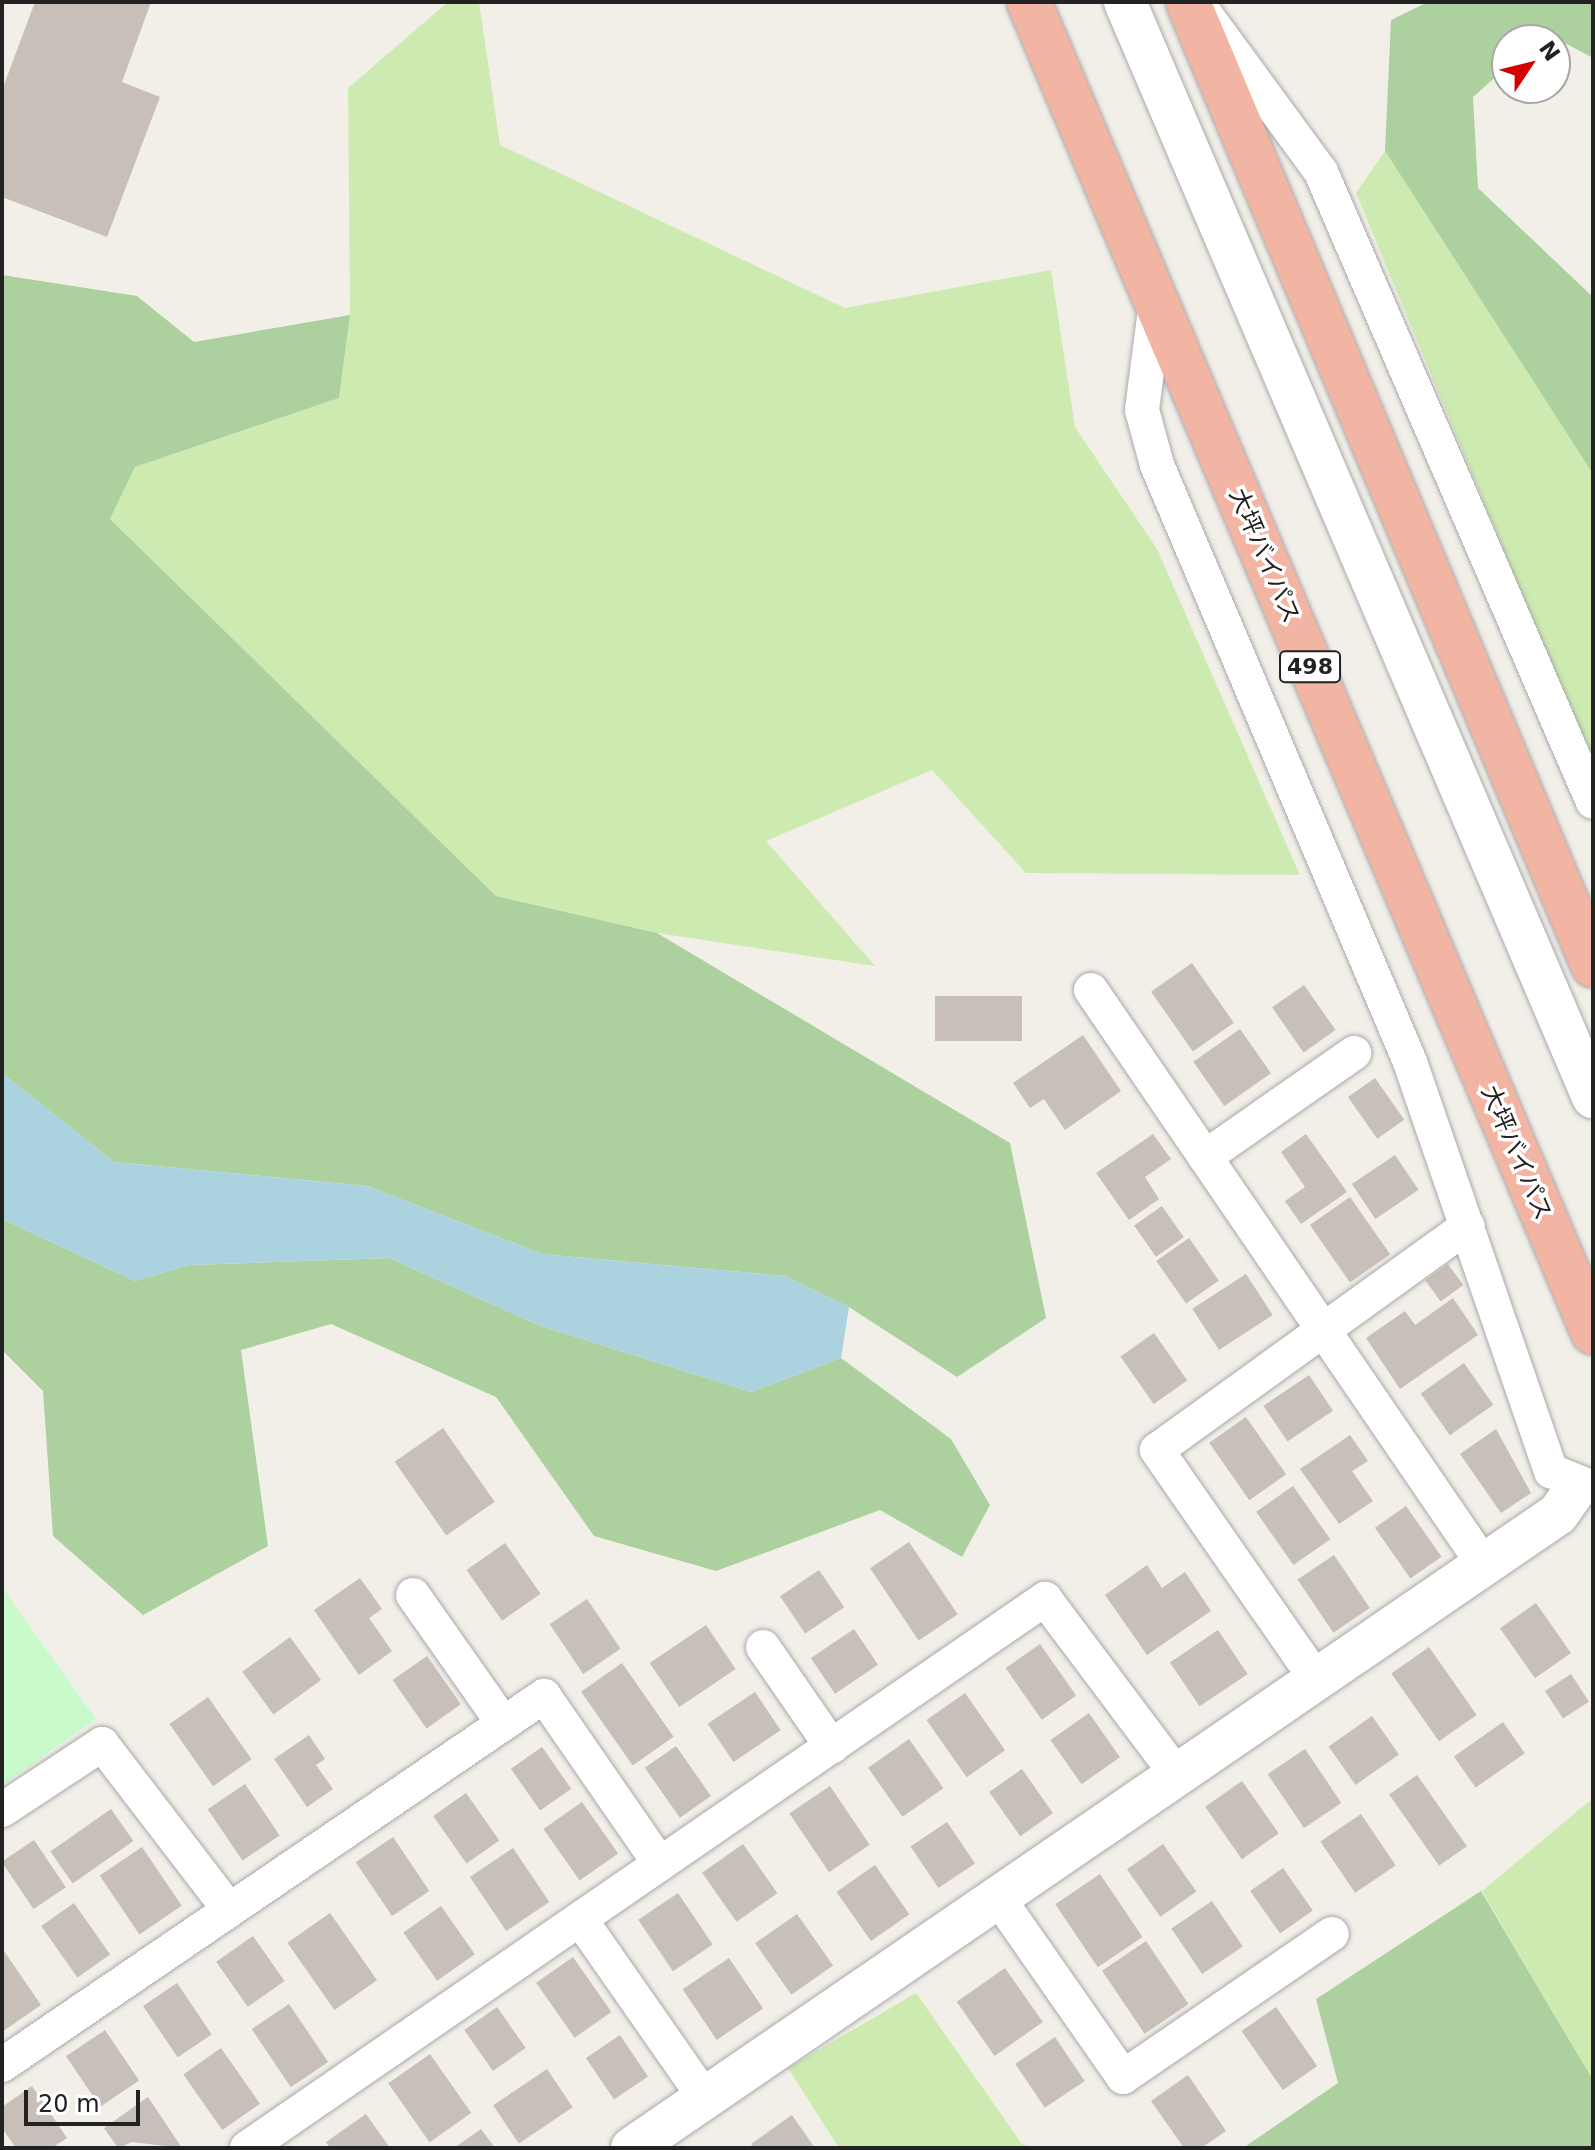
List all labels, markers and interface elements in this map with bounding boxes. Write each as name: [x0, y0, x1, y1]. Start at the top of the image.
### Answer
north arrow: [1491, 24, 1571, 104]
text: N: [1534, 36, 1565, 66]
street label: 大坪バイパス: [1223, 484, 1305, 628]
road number: 498: [1278, 649, 1342, 685]
street label: 大坪バイパス: [1475, 1081, 1557, 1225]
scale bar: [28, 2074, 144, 2124]
text: 20 m: [38, 2090, 100, 2118]

